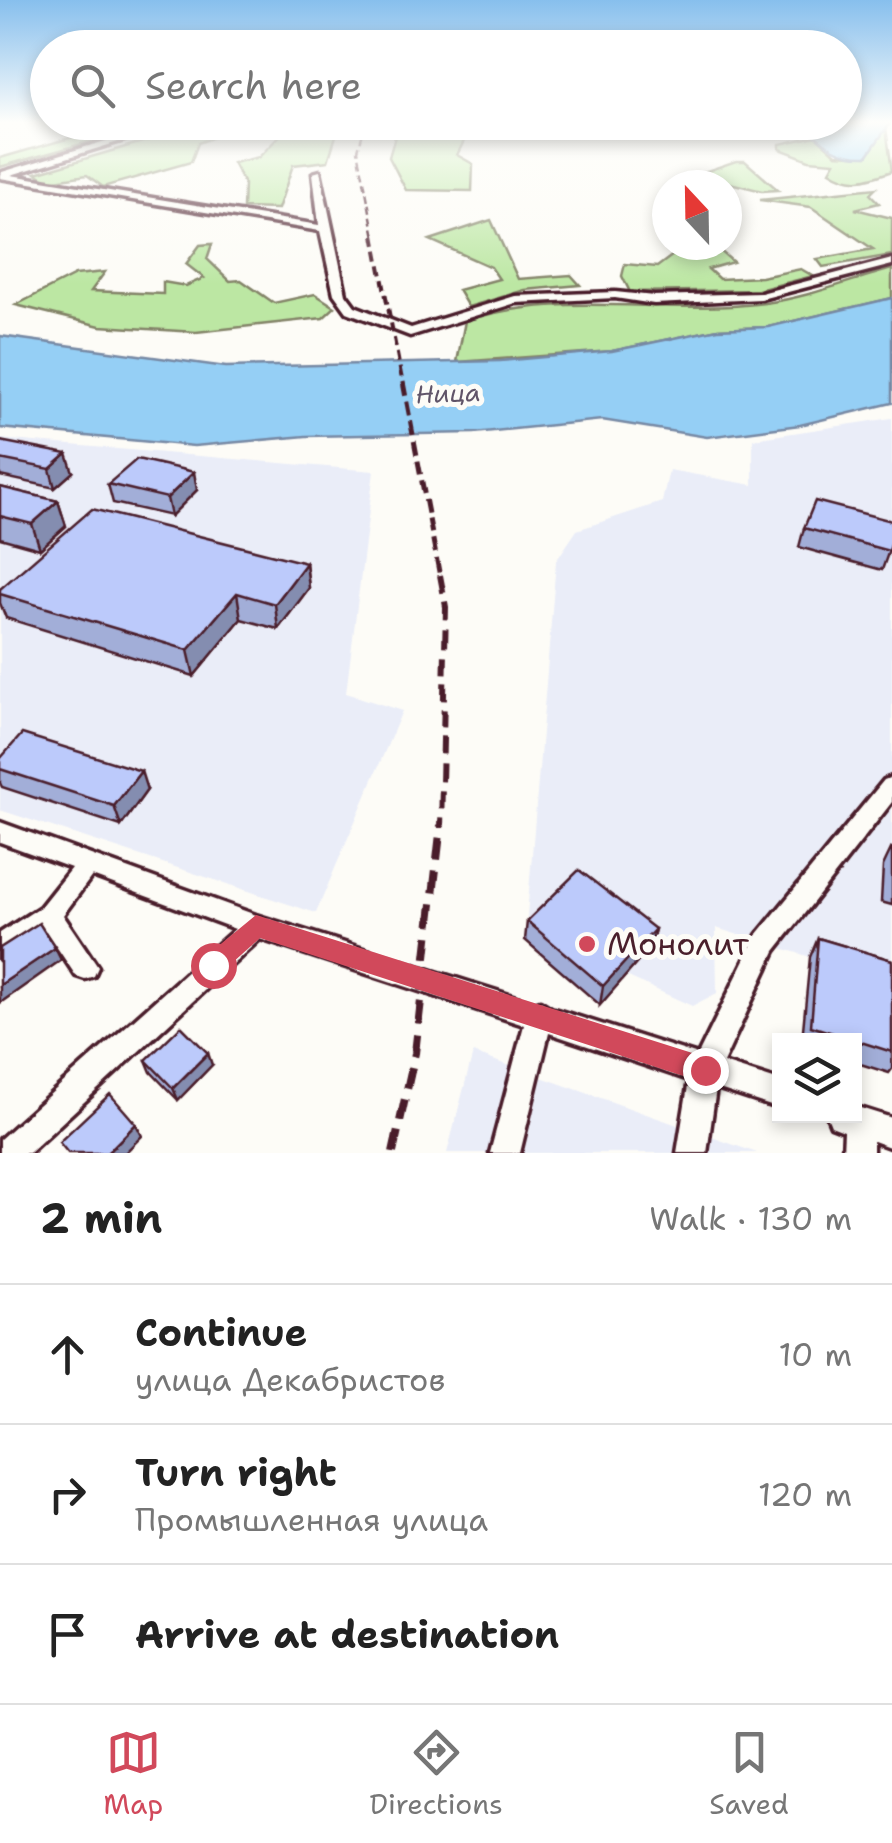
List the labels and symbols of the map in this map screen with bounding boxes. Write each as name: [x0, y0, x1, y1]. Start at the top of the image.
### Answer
north arrow: [652, 170, 742, 260]
water label: Ница: [415, 375, 481, 411]
place label: Монолит: [607, 922, 750, 965]
marker: Монолит: [576, 933, 598, 955]
route start: [191, 943, 237, 989]
route end: [683, 1048, 729, 1094]

